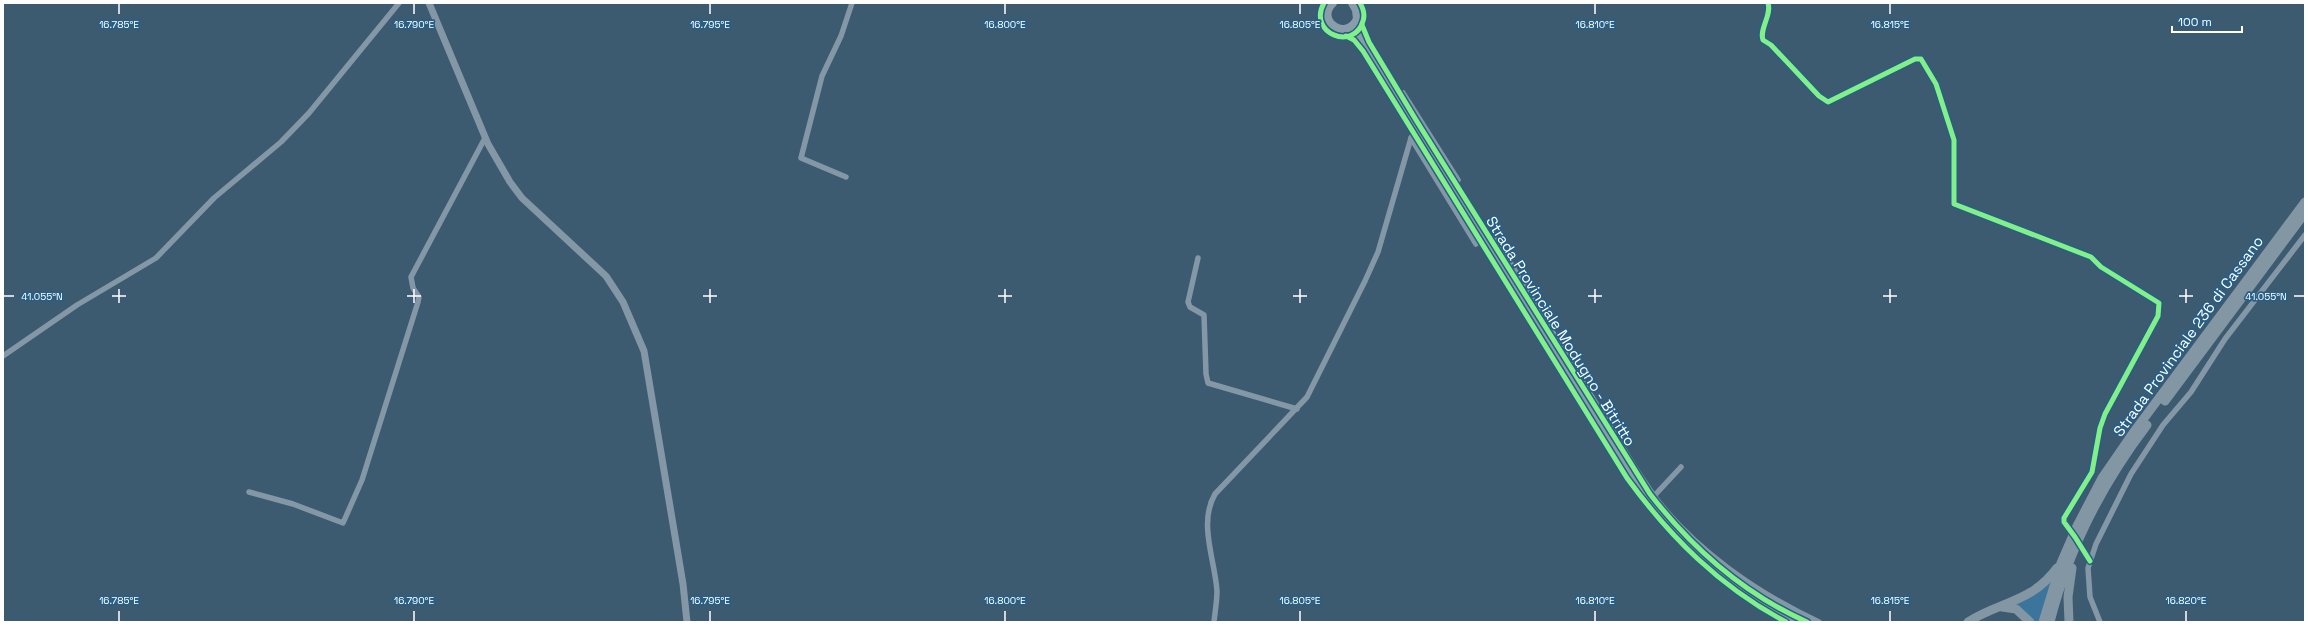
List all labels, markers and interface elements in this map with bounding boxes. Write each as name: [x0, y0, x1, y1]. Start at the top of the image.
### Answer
scale bar: [2172, 8, 2242, 34]
text: 100 m: [2178, 14, 2212, 30]
text: 16.785°E: [99, 18, 139, 31]
text: 16.790°E: [394, 18, 434, 31]
text: 16.795°E: [690, 18, 730, 31]
text: 16.800°E: [984, 18, 1026, 31]
text: 16.805°E: [1280, 18, 1321, 31]
text: 16.810°E: [1575, 18, 1615, 31]
text: 16.815°E: [1871, 18, 1910, 31]
street label: Strada Provinciale Modugno - Bitritto: [1482, 212, 1640, 450]
street label: Strada Provinciale 236 di Cassano: [2109, 232, 2267, 440]
text: 41.055°N: [21, 290, 63, 303]
text: 41.055°N: [2245, 290, 2287, 303]
text: 16.785°E: [99, 594, 139, 607]
text: 16.790°E: [394, 594, 434, 607]
text: 16.795°E: [690, 594, 730, 607]
text: 16.800°E: [984, 594, 1026, 607]
text: 16.805°E: [1280, 594, 1321, 607]
text: 16.810°E: [1575, 594, 1615, 607]
text: 16.815°E: [1871, 594, 1910, 607]
text: 16.820°E: [2166, 594, 2207, 607]

